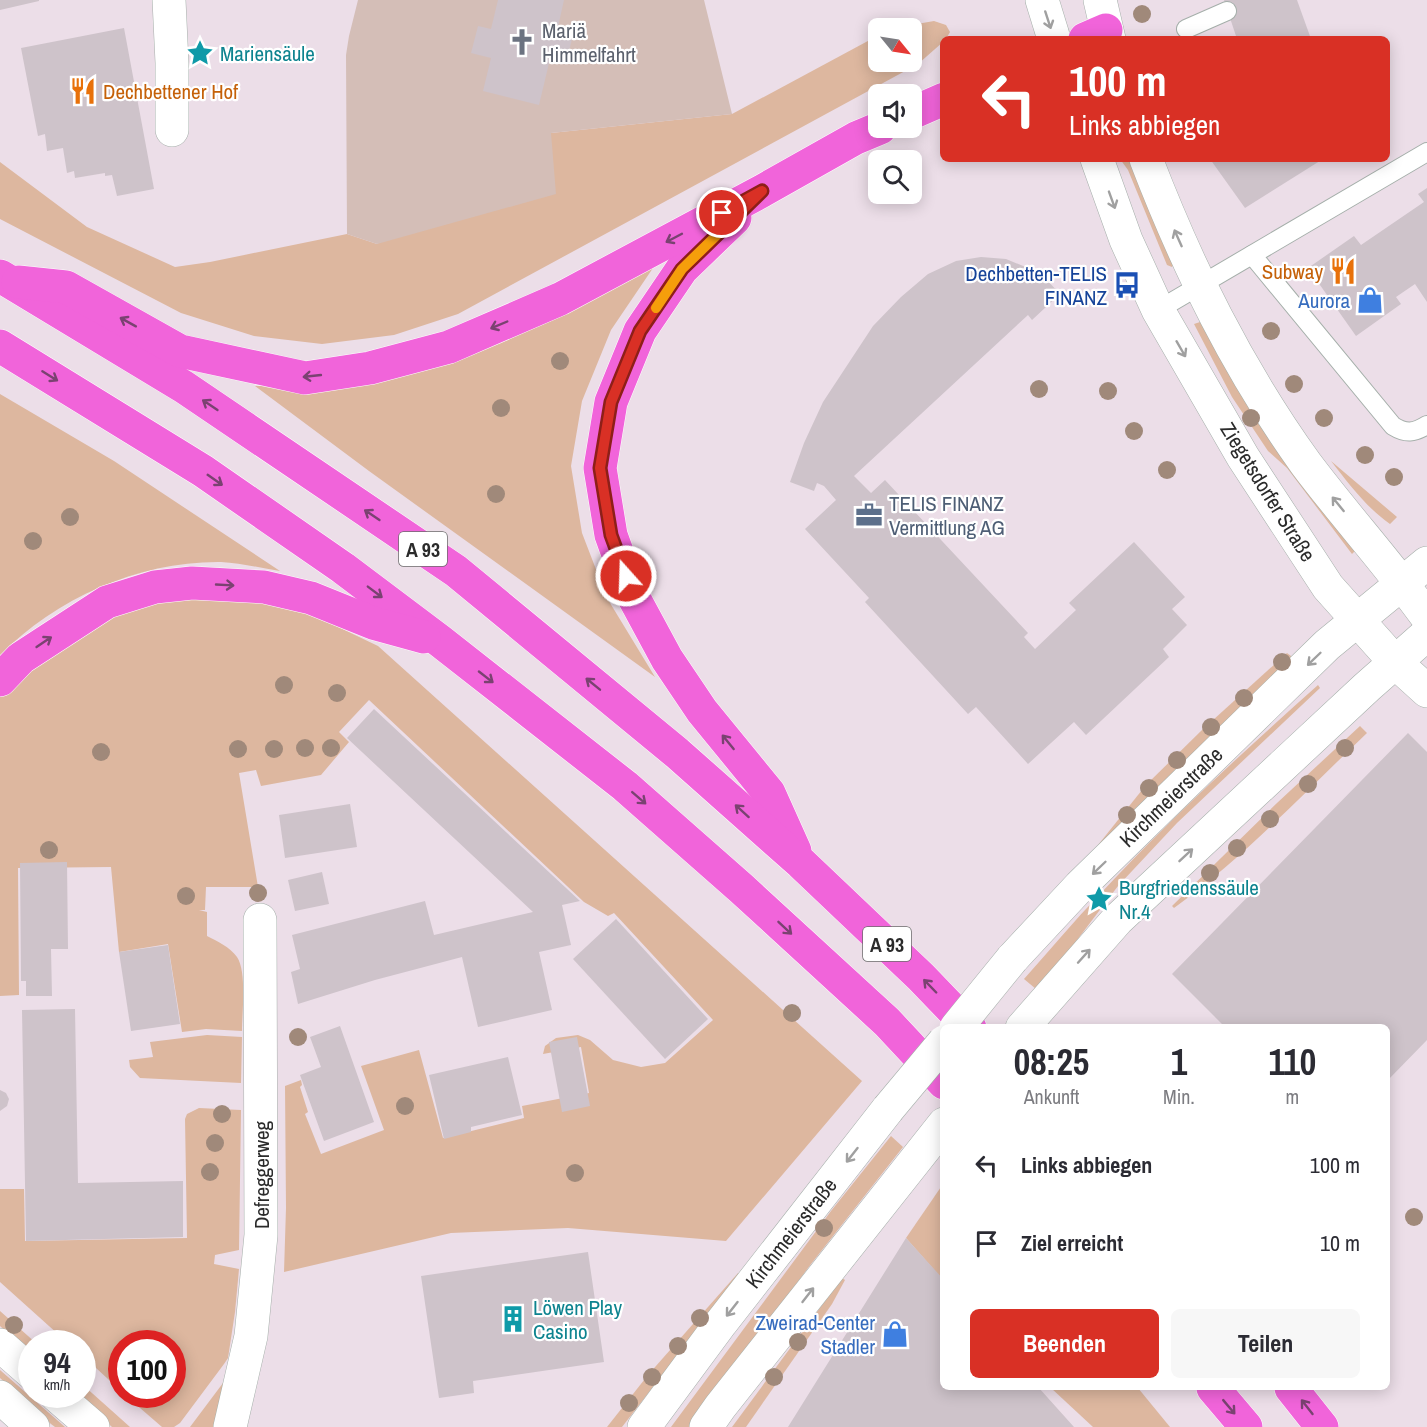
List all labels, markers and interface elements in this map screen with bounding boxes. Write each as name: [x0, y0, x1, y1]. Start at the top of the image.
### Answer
one-way arrow: [1043, 10, 1054, 29]
place label: Mariä Himmelfahrt: [542, 16, 636, 69]
north arrow: [868, 18, 922, 72]
map controls: [868, 18, 922, 204]
church icon: Mariä Himmelfahrt: [507, 27, 537, 57]
place icon: Mariensäule: [185, 38, 215, 68]
place label: Mariensäule: [220, 39, 315, 68]
text: 100 m: [1069, 53, 1167, 109]
icon: left: [970, 60, 1048, 138]
restaurant icon: Dechbettener Hof: [68, 76, 98, 106]
place label: Dechbettener Hof: [103, 77, 238, 106]
button: sound: [868, 84, 922, 138]
text: Links abbiegen: [1069, 107, 1220, 143]
button: search: [868, 150, 922, 204]
pin: [696, 187, 747, 238]
one-way arrow: [1107, 190, 1118, 209]
icon: arrive: [705, 196, 738, 229]
one-way arrow: [1171, 230, 1183, 248]
one-way arrow: [665, 233, 683, 245]
restaurant icon: Subway: [1328, 256, 1358, 286]
place label: Subway: [1262, 257, 1323, 286]
place label: Dechbetten-TELIS FINANZ: [965, 259, 1107, 312]
bus stop icon: Dechbetten-TELIS FINANZ: [1112, 270, 1142, 300]
shop icon: Aurora: [1355, 285, 1385, 315]
place label: Aurora: [1297, 286, 1350, 315]
one-way arrow: [120, 316, 137, 328]
one-way arrow: [491, 320, 509, 331]
one-way arrow: [1175, 340, 1187, 357]
one-way arrow: [41, 371, 58, 383]
one-way arrow: [303, 371, 323, 382]
one-way arrow: [203, 399, 219, 411]
street label: Ziegetsdorfer Straße: [1214, 417, 1322, 567]
one-way arrow: [207, 474, 223, 486]
place label: TELIS FINANZ Vermittlung AG: [889, 489, 1005, 542]
one-way arrow: [1331, 496, 1344, 512]
office icon: TELIS FINANZ Vermittlung AG: [854, 500, 884, 530]
one-way arrow: [364, 508, 381, 520]
road number: A 93: [399, 532, 447, 566]
position arrow: [594, 544, 658, 608]
one-way arrow: [214, 580, 234, 591]
one-way arrow: [366, 586, 382, 598]
one-way arrow: [35, 636, 52, 648]
one-way arrow: [1306, 651, 1321, 666]
one-way arrow: [478, 671, 494, 684]
one-way arrow: [585, 678, 601, 691]
one-way arrow: [721, 735, 734, 751]
street label: Kirchmeierstraße: [1113, 740, 1229, 854]
one-way arrow: [631, 792, 647, 805]
one-way arrow: [734, 804, 749, 818]
one-way arrow: [1179, 848, 1194, 862]
one-way arrow: [1091, 861, 1106, 875]
place label: Burgfriedenssäule Nr.4: [1119, 873, 1259, 926]
place icon: Burgfriedenssäule Nr.4: [1084, 884, 1114, 914]
one-way arrow: [777, 921, 792, 935]
road number: A 93: [863, 927, 911, 961]
one-way arrow: [1077, 948, 1091, 963]
one-way arrow: [922, 978, 937, 993]
text: 08:25: [1014, 1038, 1089, 1086]
text: 1: [1171, 1038, 1187, 1086]
text: 110: [1269, 1038, 1316, 1086]
text: Ankunft: [1024, 1083, 1079, 1110]
text: Min.: [1163, 1083, 1195, 1110]
text: m: [1286, 1083, 1299, 1110]
street label: Defreggerweg: [247, 1121, 276, 1229]
one-way arrow: [846, 1147, 859, 1163]
icon: left: [970, 1149, 1003, 1182]
text: Links abbiegen: [1021, 1150, 1152, 1180]
text: 100 m: [1310, 1150, 1360, 1180]
street label: Kirchmeierstraße: [739, 1172, 843, 1294]
icon: arrive: [970, 1227, 1003, 1260]
text: Ziel erreicht: [1021, 1228, 1123, 1258]
text: 10 m: [1320, 1228, 1360, 1258]
one-way arrow: [802, 1287, 815, 1303]
place label: Löwen Play Casino: [533, 1293, 622, 1346]
one-way arrow: [726, 1300, 739, 1316]
building icon: Löwen Play Casino: [498, 1304, 528, 1334]
place label: Zweirad-Center Stadler: [755, 1308, 875, 1361]
button: Beenden: [970, 1309, 1159, 1378]
button: Teilen: [1171, 1309, 1360, 1378]
shop icon: Zweirad-Center Stadler: [880, 1319, 910, 1349]
speed limit sign: 100: [108, 1330, 186, 1408]
text: 94: [43, 1342, 71, 1382]
text: km/h: [44, 1374, 70, 1395]
one-way arrow: [1223, 1399, 1236, 1415]
one-way arrow: [1301, 1399, 1314, 1415]

